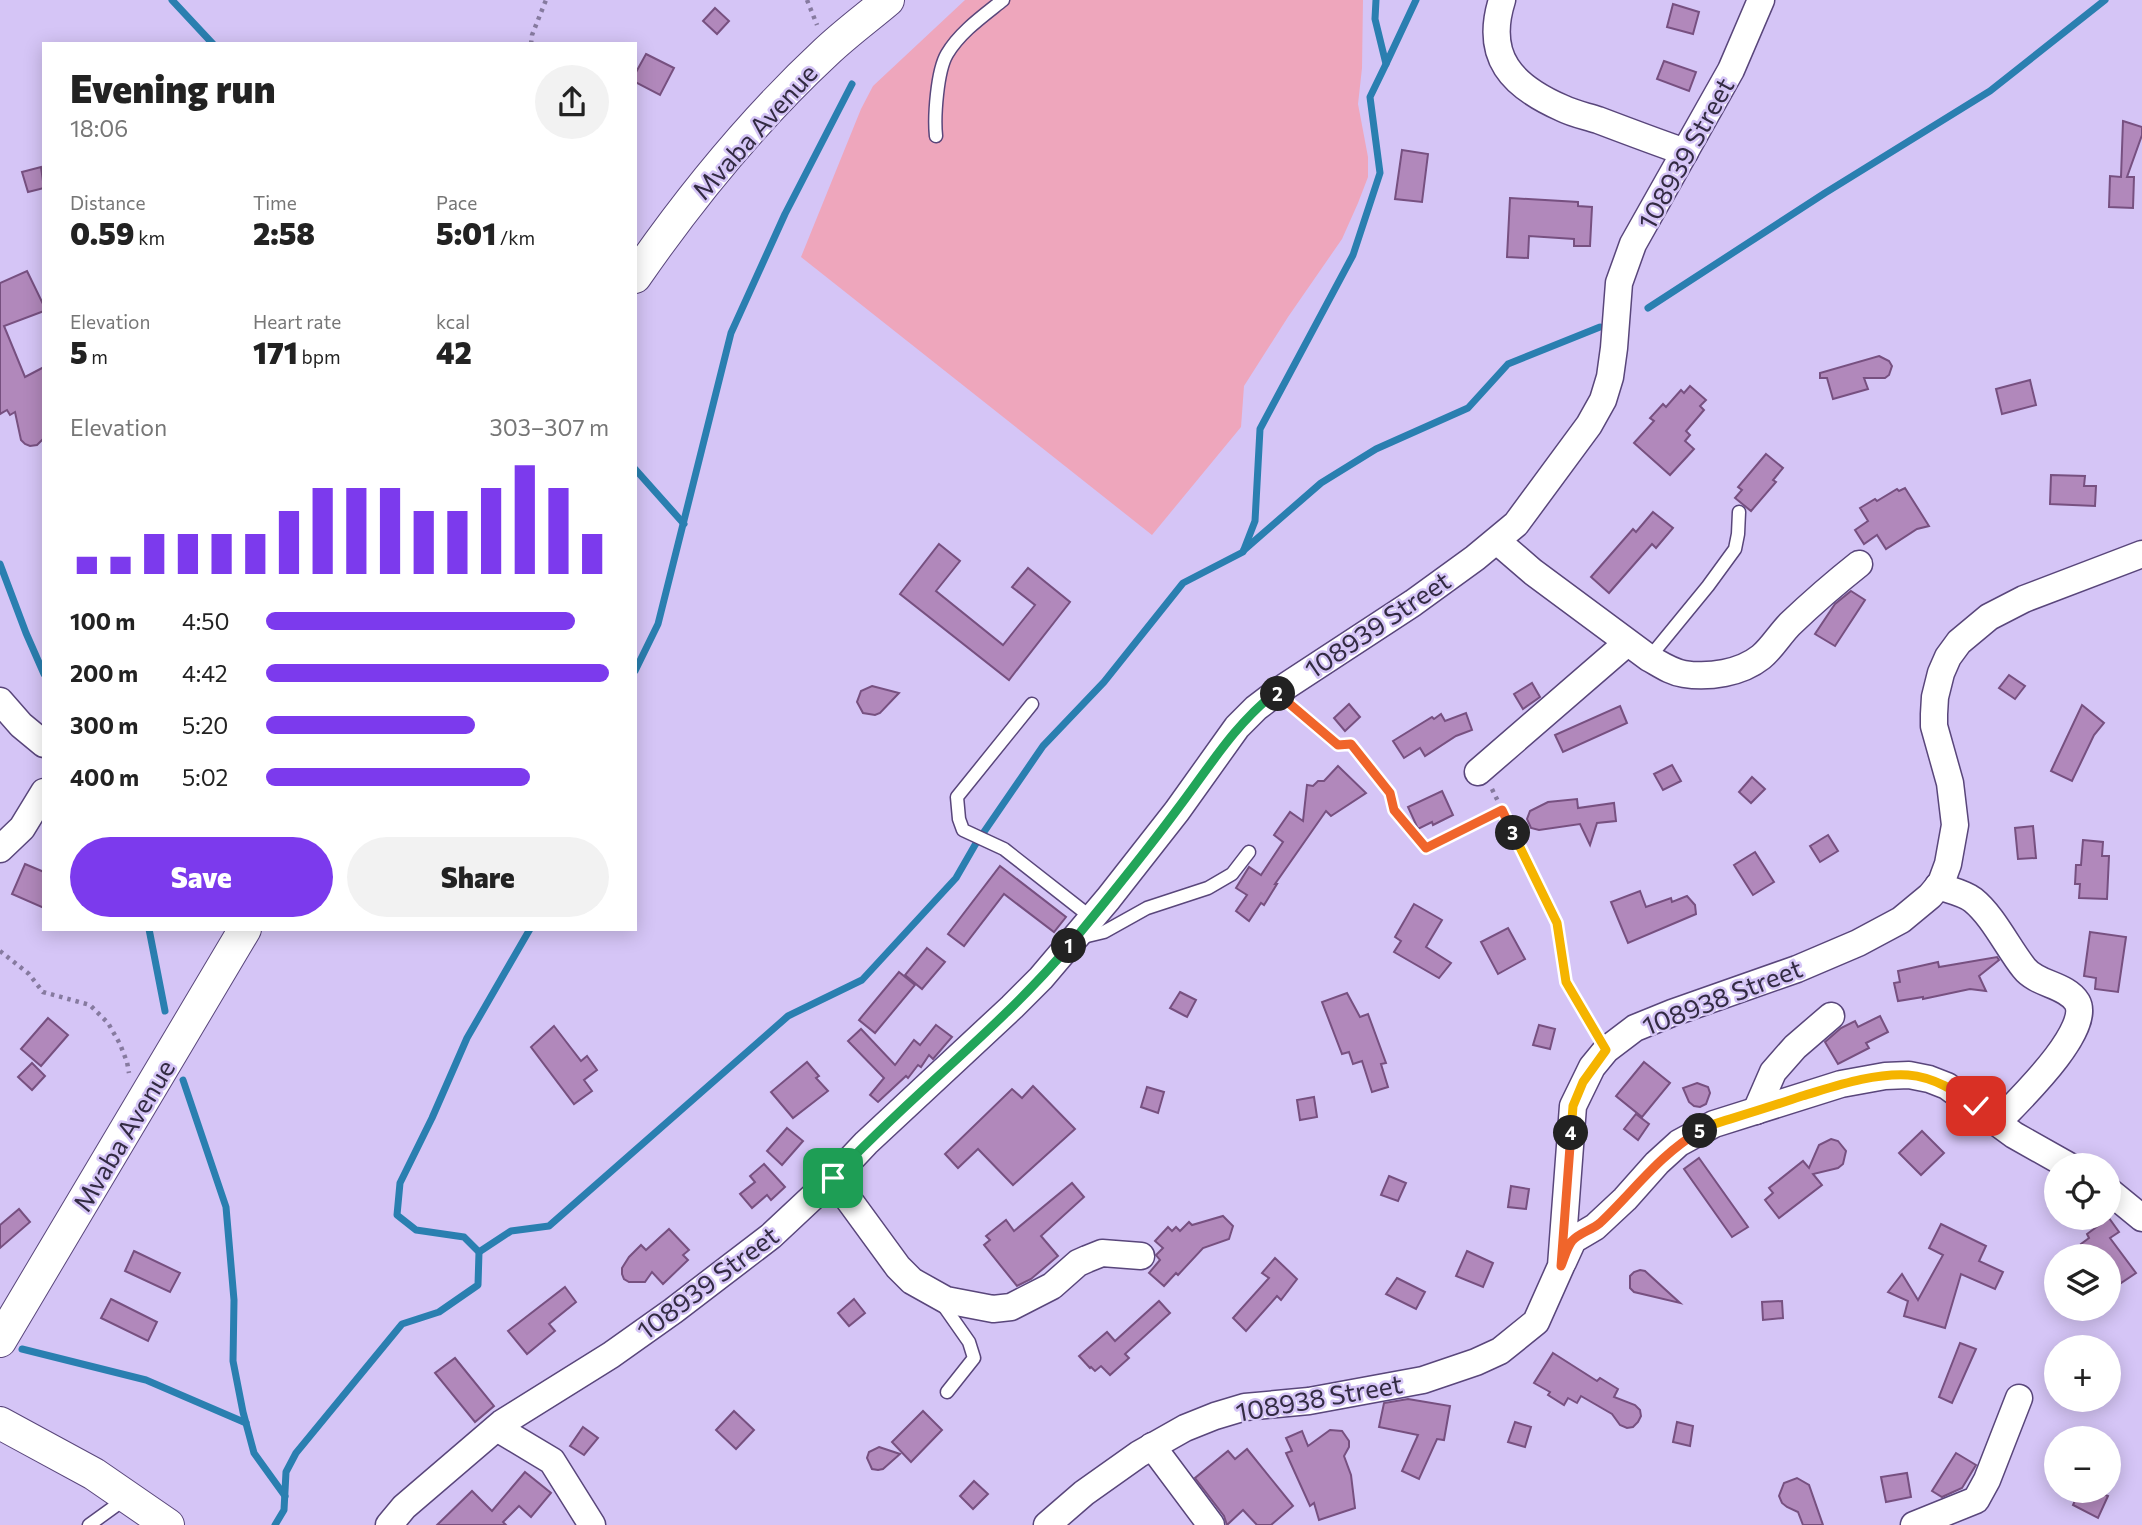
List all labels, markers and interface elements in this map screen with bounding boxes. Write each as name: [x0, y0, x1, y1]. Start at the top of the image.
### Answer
street label: Mvaba Avenue: [685, 57, 823, 205]
text: Evening run: [70, 64, 276, 111]
button: share: [535, 65, 609, 139]
street label: 108939 Street: [1631, 72, 1739, 234]
text: 18:06: [70, 114, 128, 142]
text: Distance: [70, 191, 146, 214]
text: Time: [253, 191, 297, 214]
text: Pace: [436, 191, 477, 214]
text: 0.59: [70, 214, 135, 251]
text: 2:58: [253, 214, 315, 251]
text: 5:01: [436, 214, 496, 251]
text: km: [135, 226, 165, 249]
text: /km: [496, 226, 535, 249]
text: Elevation: [70, 310, 150, 333]
text: Heart rate: [253, 310, 341, 333]
text: kcal: [436, 310, 470, 333]
text: 5: [70, 333, 88, 370]
text: 171: [253, 333, 298, 370]
text: 42: [436, 333, 472, 370]
text: m: [88, 345, 108, 368]
text: bpm: [298, 345, 341, 368]
text: Elevation: [70, 413, 167, 441]
text: 303–307 m: [490, 413, 609, 441]
street label: 108939 Street: [1298, 564, 1456, 684]
text: 100 m: [70, 607, 135, 635]
text: 4:50: [182, 607, 229, 635]
text: 200 m: [70, 659, 138, 687]
text: 4:42: [182, 659, 227, 687]
pin: 2: [1260, 676, 1296, 712]
text: 2: [1272, 682, 1283, 705]
text: 300 m: [70, 711, 138, 739]
text: 5:20: [182, 711, 228, 739]
text: 400 m: [70, 763, 139, 791]
text: 5:02: [182, 763, 228, 791]
pin: 3: [1496, 816, 1530, 850]
text: 3: [1507, 821, 1518, 844]
button: Save: [70, 837, 333, 917]
button: Share: [347, 837, 609, 917]
pin: 1: [1052, 928, 1086, 964]
text: 1: [1064, 934, 1073, 957]
street label: 108938 Street: [1638, 951, 1806, 1041]
street label: Mvaba Avenue: [66, 1054, 180, 1216]
pin: [1946, 1076, 2006, 1136]
icon: check: [1957, 1087, 1995, 1125]
pin: 5: [1682, 1114, 1718, 1148]
pin: 4: [1554, 1116, 1588, 1150]
text: 5: [1694, 1119, 1705, 1142]
text: 4: [1565, 1121, 1576, 1144]
pin: [803, 1148, 863, 1208]
map controls: [2044, 1153, 2121, 1503]
button: locate: [2044, 1153, 2121, 1230]
icon: arrive: [814, 1159, 852, 1197]
street label: 108939 Street: [630, 1219, 784, 1345]
button: layers: [2044, 1244, 2121, 1321]
button: +: [2044, 1335, 2121, 1412]
street label: 108938 Street: [1233, 1367, 1405, 1427]
button: −: [2044, 1426, 2121, 1503]

